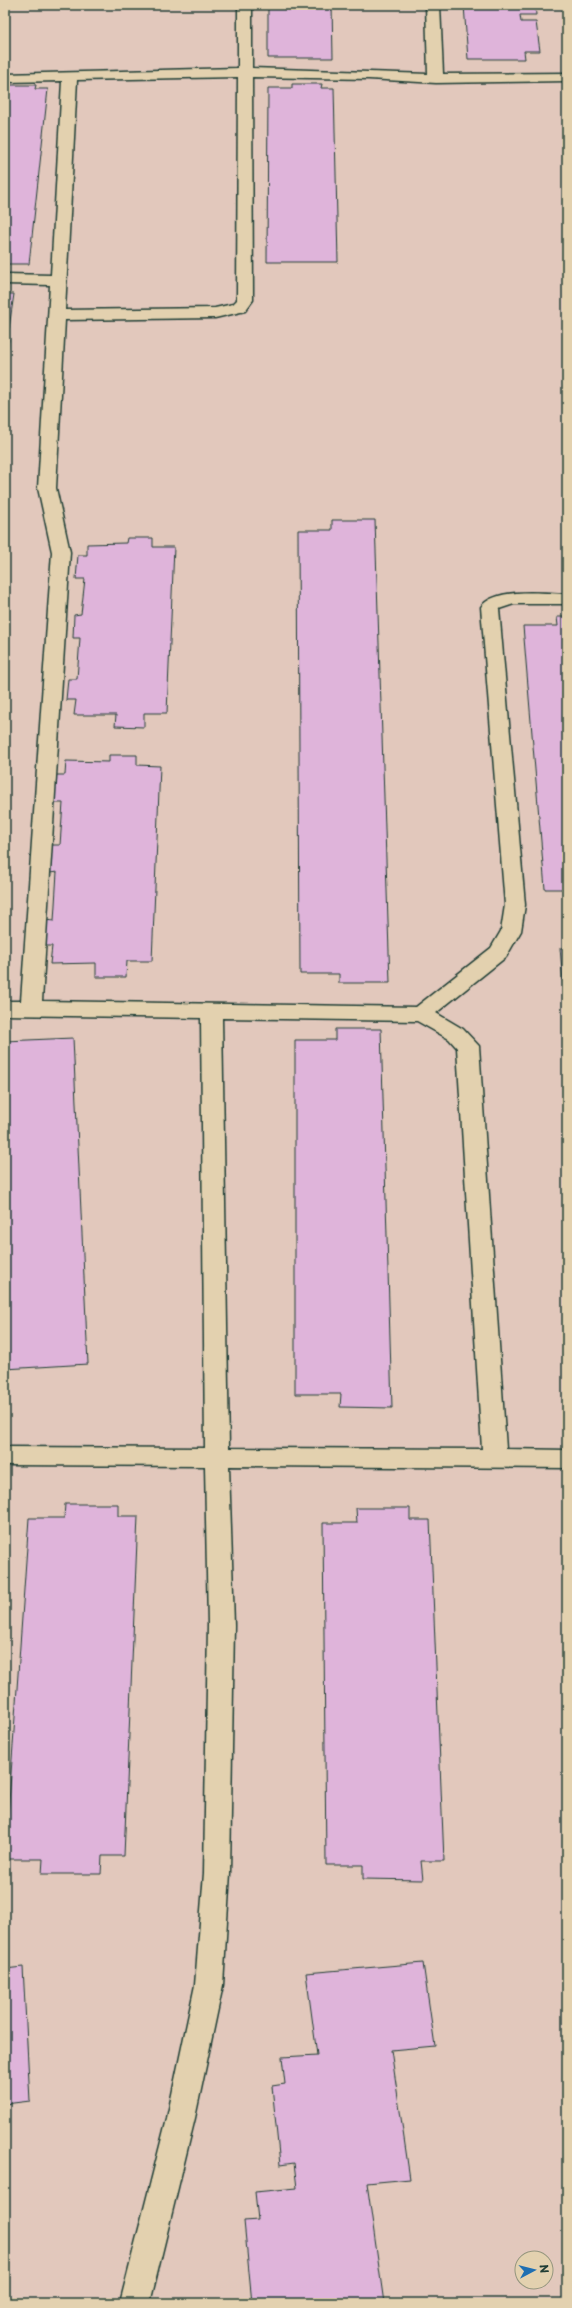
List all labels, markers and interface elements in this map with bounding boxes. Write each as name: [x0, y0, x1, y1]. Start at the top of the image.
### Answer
north arrow: [514, 2250, 554, 2290]
text: N: [535, 2263, 553, 2274]

